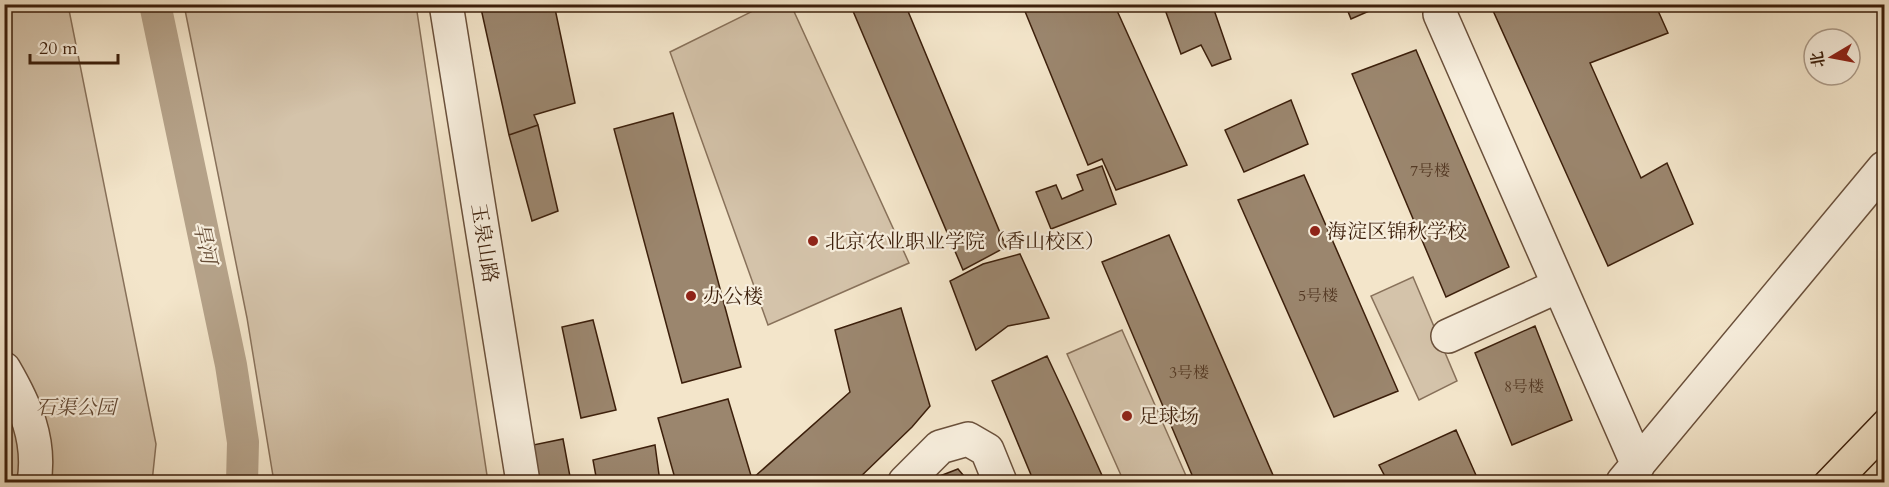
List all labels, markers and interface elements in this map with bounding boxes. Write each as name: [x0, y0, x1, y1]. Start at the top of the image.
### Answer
scale bar: [30, 27, 118, 65]
north arrow: [1802, 27, 1862, 87]
text: 20 m: [39, 36, 78, 61]
text: 北: [1806, 50, 1830, 69]
house number: 7号楼: [1410, 160, 1450, 182]
street label: 玉泉山路: [465, 201, 504, 285]
place label: 海淀区锦秋学校: [1327, 218, 1467, 245]
water label: 旱河: [186, 220, 224, 271]
marker: 海淀区锦秋学校: [1308, 224, 1322, 238]
place label: 北京农业职业学院（香山校区）: [825, 228, 1105, 255]
marker: 北京农业职业学院（香山校区）: [806, 234, 820, 248]
place label: 办公楼: [703, 283, 763, 310]
house number: 5号楼: [1298, 285, 1338, 307]
marker: 办公楼: [684, 289, 698, 303]
house number: 3号楼: [1169, 362, 1209, 384]
house number: 8号楼: [1504, 376, 1544, 398]
park label: 石渠公园: [36, 394, 119, 421]
place label: 足球场: [1139, 403, 1199, 430]
marker: 足球场: [1120, 409, 1134, 423]

